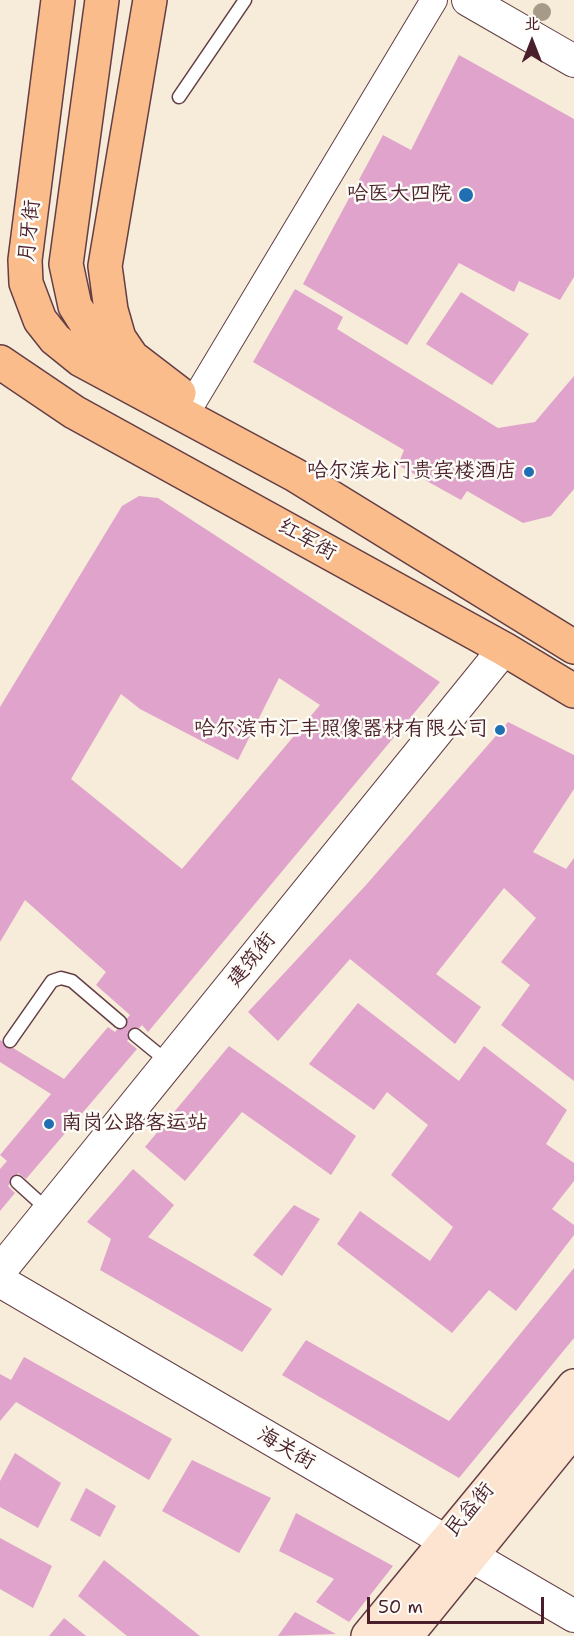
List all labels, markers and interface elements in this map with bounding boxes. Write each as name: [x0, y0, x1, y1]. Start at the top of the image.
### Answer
north arrow: [502, 12, 562, 72]
text: 北: [524, 13, 540, 34]
place label: 哈医大四院: [347, 182, 452, 208]
marker: 哈医大四院: [457, 186, 475, 204]
street label: 月牙街: [14, 198, 46, 264]
place label: 哈尔滨龙门贵宾楼酒店: [307, 459, 517, 485]
marker: 哈尔滨龙门贵宾楼酒店: [522, 465, 536, 479]
street label: 红军街: [273, 514, 341, 566]
place label: 哈尔滨市汇丰照像器材有限公司: [194, 717, 488, 743]
marker: 哈尔滨市汇丰照像器材有限公司: [493, 723, 507, 737]
street label: 建筑街: [222, 928, 282, 992]
place label: 南岗公路客运站: [61, 1111, 208, 1137]
marker: 南岗公路客运站: [42, 1117, 56, 1131]
street label: 海关街: [252, 1422, 320, 1476]
street label: 民益街: [440, 1478, 500, 1542]
scale bar: [370, 1585, 547, 1623]
text: 50 m: [378, 1595, 423, 1619]

